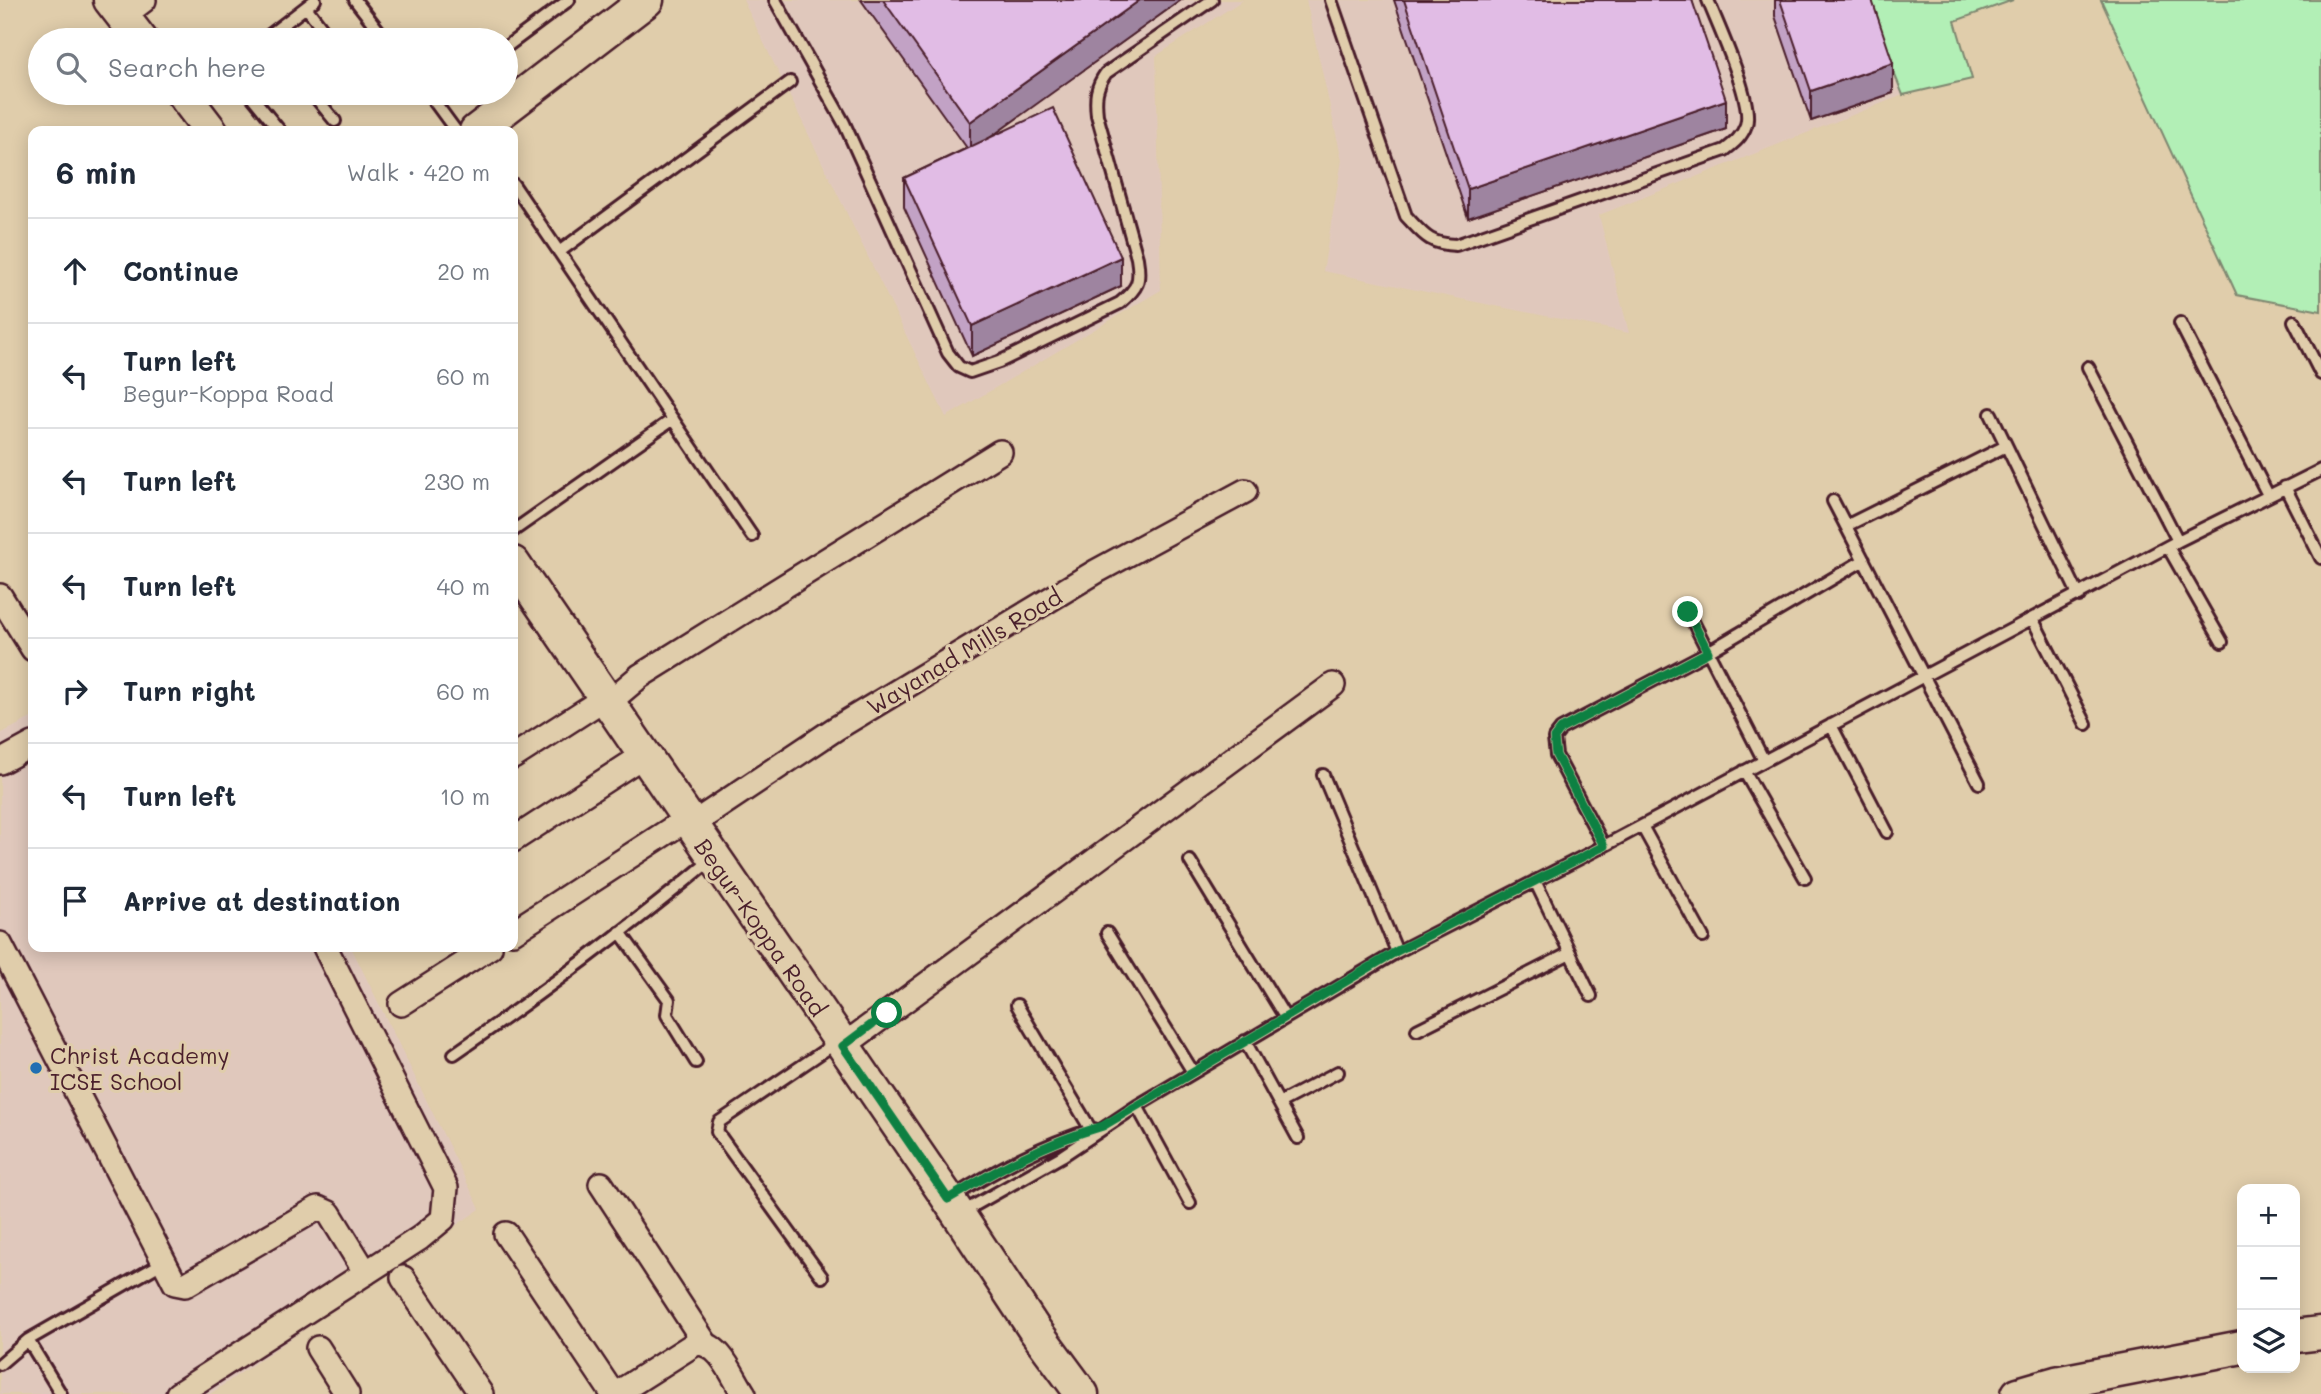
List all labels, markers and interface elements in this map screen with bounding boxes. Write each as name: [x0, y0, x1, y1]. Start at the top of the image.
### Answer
search box: [28, 28, 518, 105]
icon: search: [52, 48, 90, 86]
text: Search here: [108, 50, 266, 84]
text: 6 min: [56, 152, 136, 192]
text: Walk · 420 m: [347, 157, 490, 187]
icon: ahead: [56, 252, 94, 290]
text: Continue: [123, 254, 239, 288]
text: 20 m: [437, 256, 490, 286]
text: Turn left: [123, 344, 236, 378]
icon: left: [56, 357, 94, 395]
text: 60 m: [436, 361, 490, 391]
text: Begur-Koppa Road: [123, 378, 334, 408]
icon: left: [56, 462, 94, 500]
text: Turn left: [123, 464, 236, 498]
text: 230 m: [424, 466, 490, 496]
icon: left: [56, 567, 94, 605]
text: Turn left: [123, 569, 236, 603]
text: 40 m: [437, 571, 490, 601]
street label: Wayanad Mills Road: [861, 581, 1067, 721]
route end: [1672, 596, 1703, 627]
icon: right: [56, 672, 94, 710]
text: Turn right: [123, 674, 256, 708]
text: 60 m: [436, 676, 490, 706]
icon: left: [56, 777, 94, 815]
text: Turn left: [123, 779, 236, 813]
text: 10 m: [440, 781, 490, 811]
street label: Begur-Koppa Road: [688, 832, 834, 1022]
icon: arrive: [56, 882, 94, 920]
text: Arrive at destination: [123, 884, 400, 918]
route start: [871, 997, 902, 1028]
place label: Christ Academy ICSE School: [50, 1040, 230, 1096]
marker: Christ Academy ICSE School: [28, 1060, 44, 1076]
map controls: [2237, 1184, 2300, 1373]
button: +: [2237, 1184, 2300, 1247]
button: −: [2237, 1247, 2300, 1310]
button: layers: [2237, 1310, 2300, 1373]

